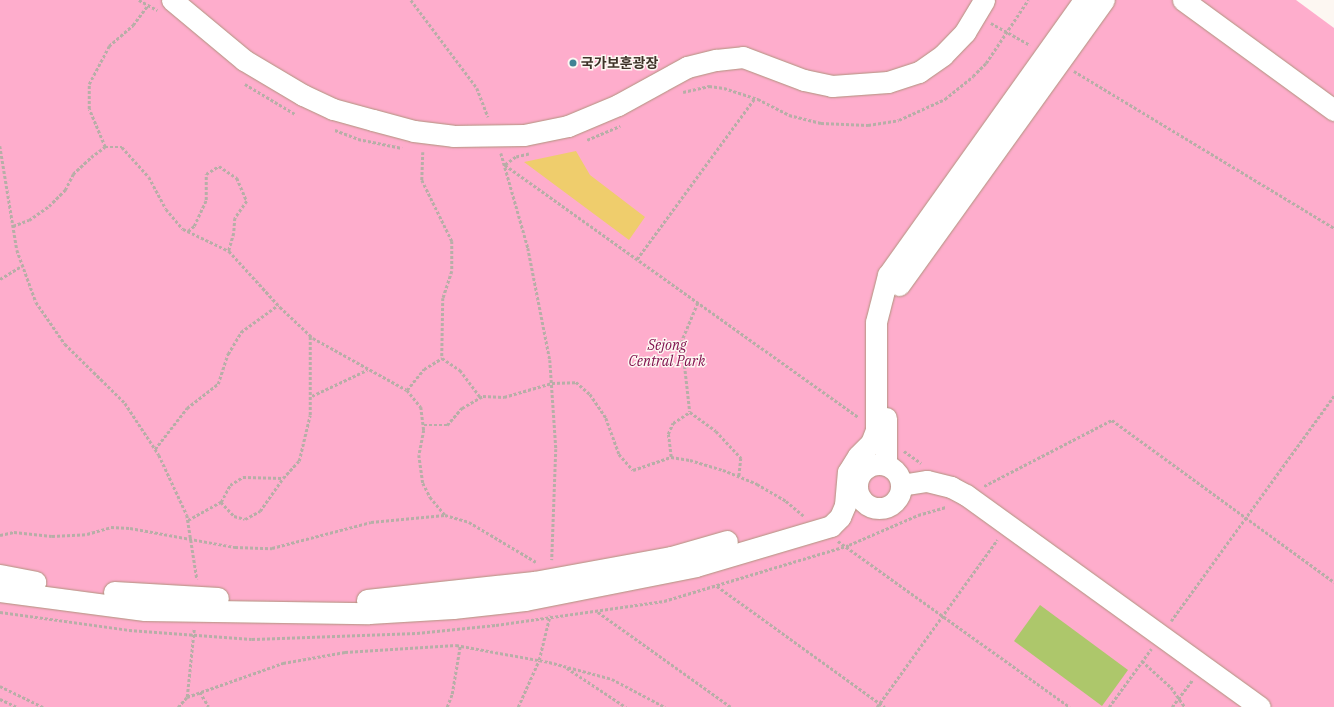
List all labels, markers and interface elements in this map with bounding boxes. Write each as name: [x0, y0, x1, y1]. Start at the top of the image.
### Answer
place label: 국가보훈광장: [581, 55, 658, 71]
marker: 국가보훈광장: [568, 58, 578, 68]
park label: Sejong Central Park: [629, 337, 705, 370]

